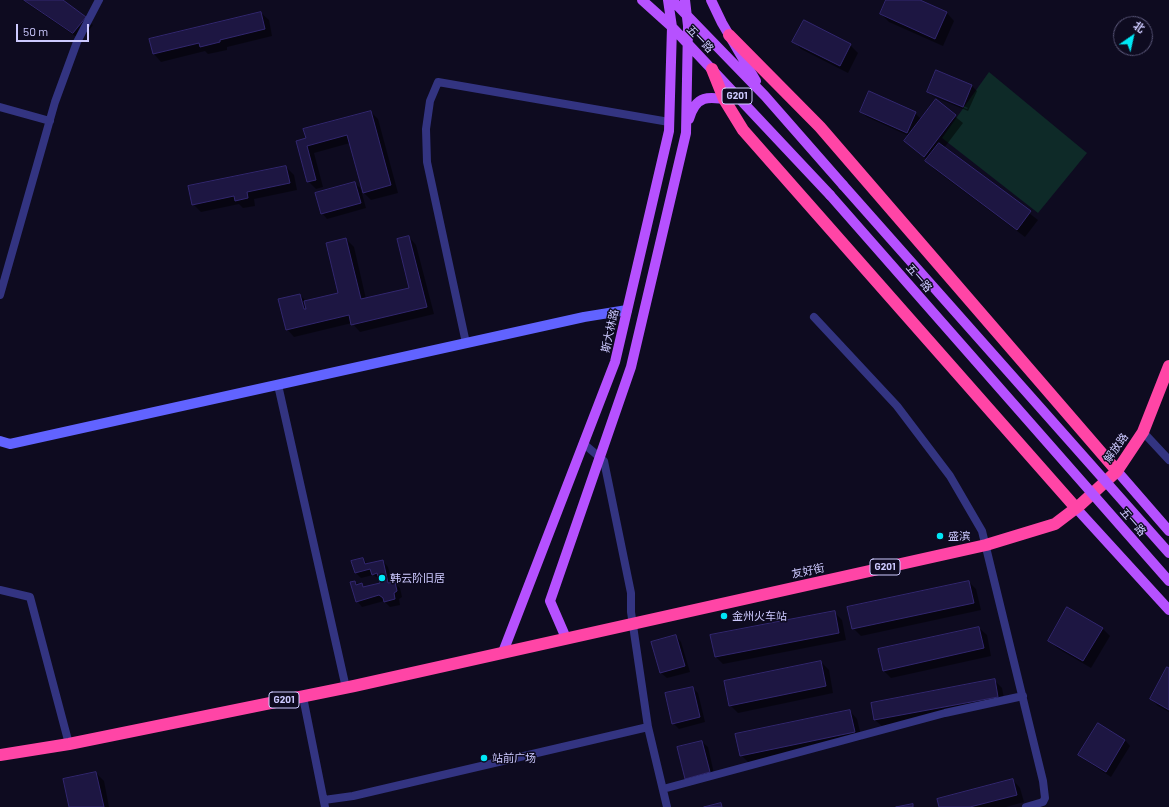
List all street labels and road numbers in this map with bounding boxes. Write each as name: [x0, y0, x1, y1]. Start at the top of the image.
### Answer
street label: 五一路: [684, 23, 716, 55]
road number: G201: [722, 88, 752, 104]
street label: 五一路: [903, 261, 935, 295]
street label: 斯大林路: [599, 308, 621, 354]
street label: 解放路: [1101, 431, 1131, 465]
street label: 五一路: [1117, 505, 1149, 539]
road number: G201: [870, 559, 900, 575]
street label: 友好街: [790, 561, 826, 581]
road number: G201: [269, 692, 299, 708]

